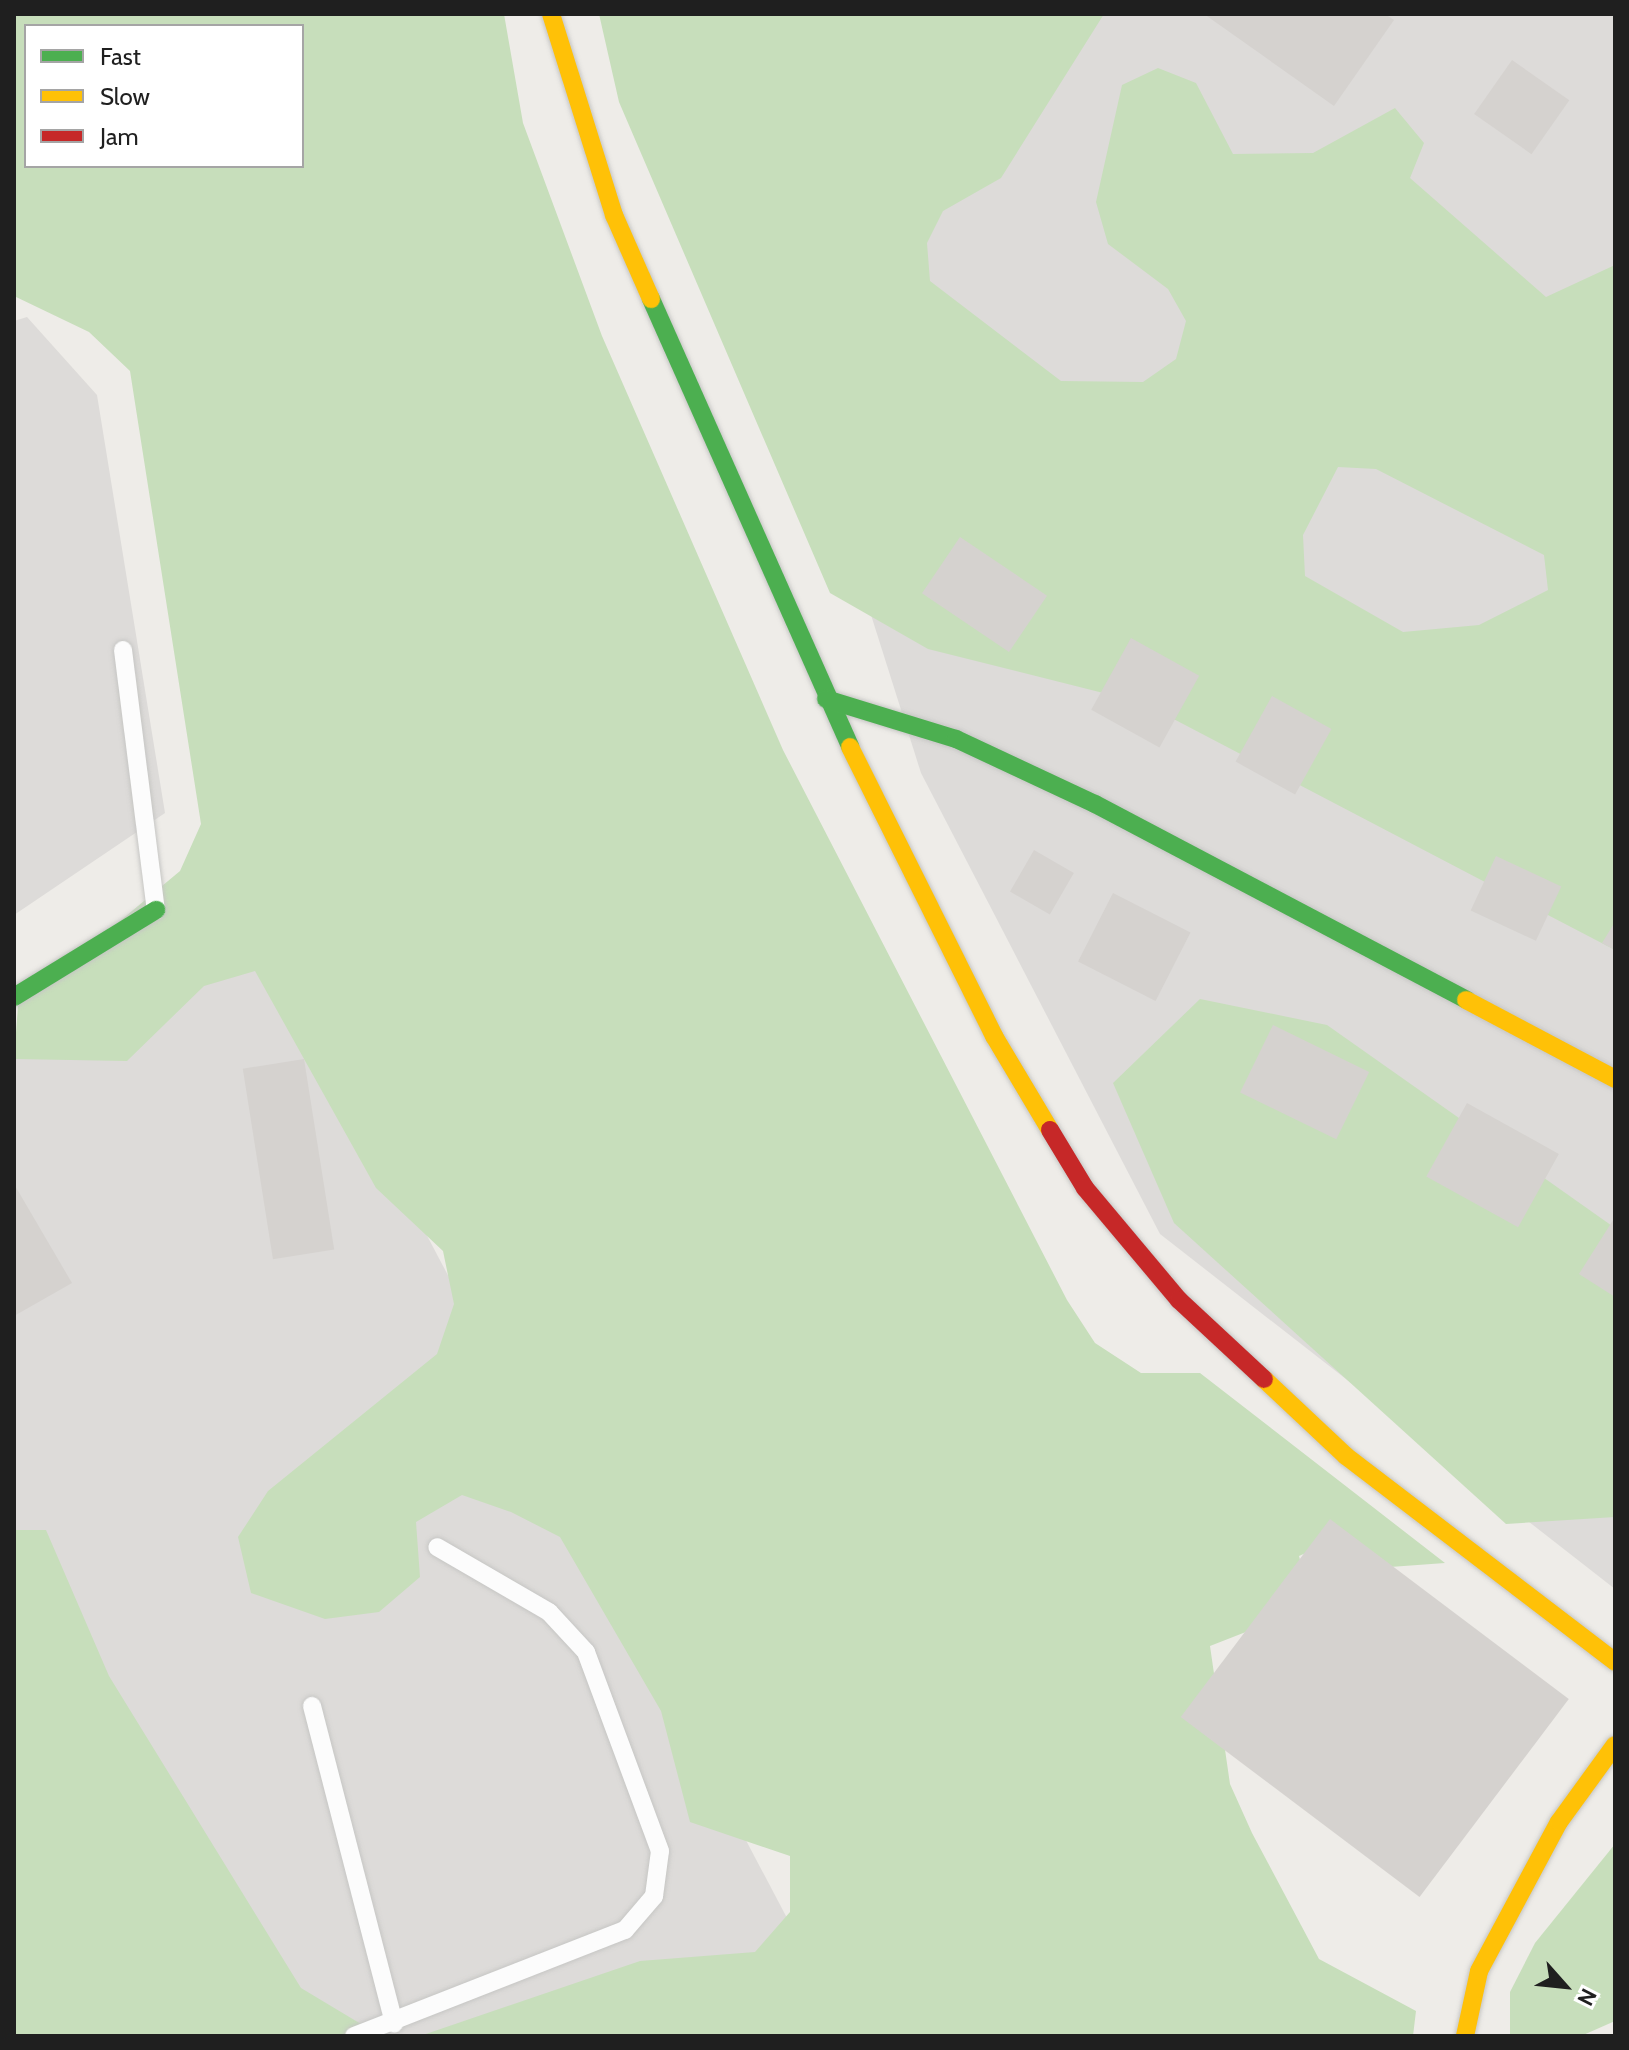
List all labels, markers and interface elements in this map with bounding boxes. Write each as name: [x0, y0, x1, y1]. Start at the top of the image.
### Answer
legend: [24, 24, 304, 168]
text: Fast: [100, 42, 141, 71]
text: Slow: [100, 82, 150, 111]
text: Jam: [100, 122, 138, 151]
north arrow: [1525, 1946, 1605, 2026]
text: N: [1571, 1984, 1602, 2010]

